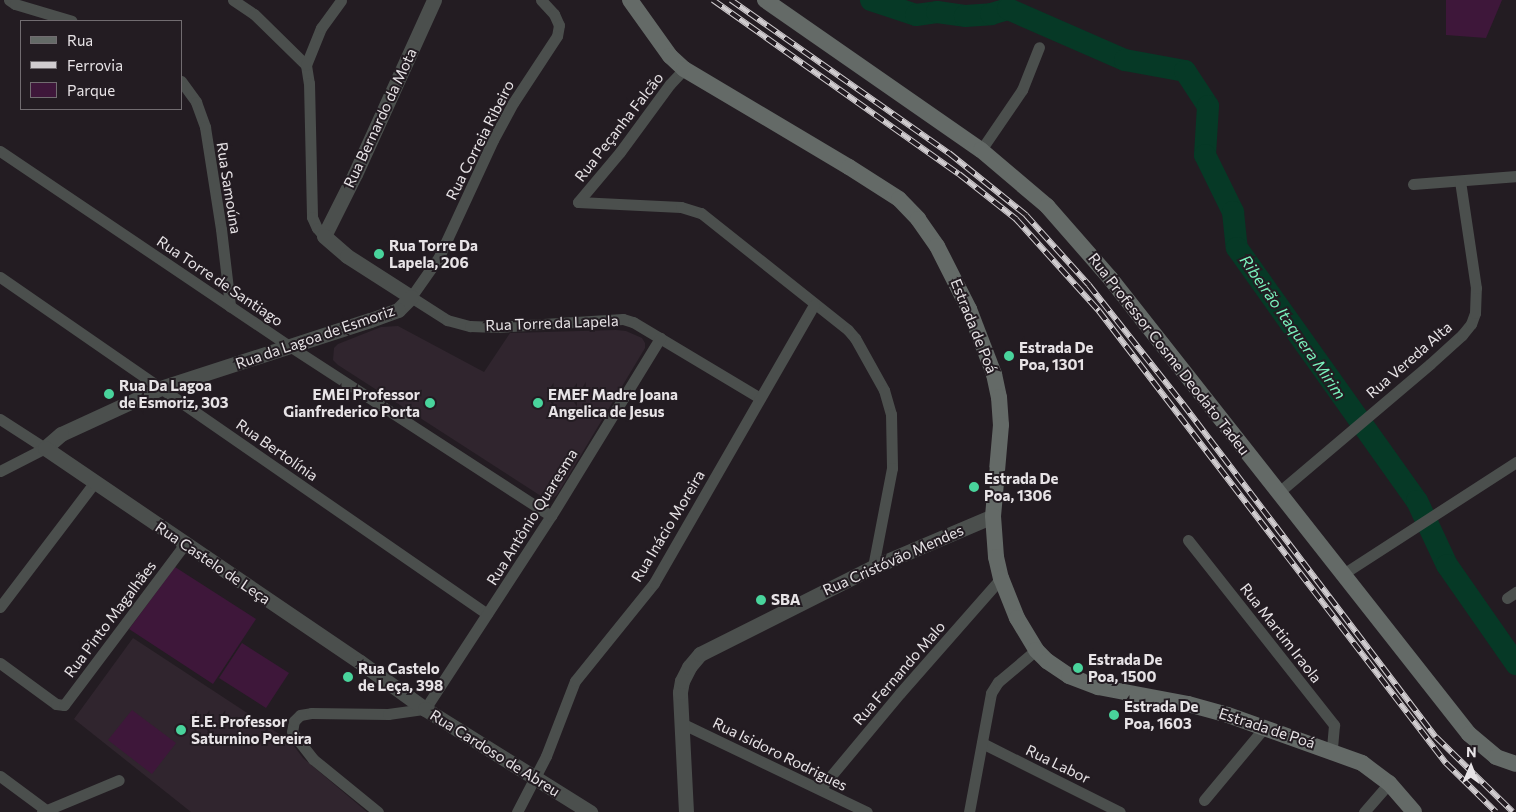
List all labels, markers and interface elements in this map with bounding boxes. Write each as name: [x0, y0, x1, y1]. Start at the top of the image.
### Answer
legend: [20, 20, 182, 110]
text: Rua: [67, 31, 93, 49]
street label: Rua Bernardo da Mota: [340, 45, 420, 191]
text: Ferrovia: [67, 56, 123, 74]
street label: Rua Peçanha Falcão: [571, 69, 667, 185]
street label: Rua Correia Ribeiro: [442, 77, 518, 203]
text: Parque: [67, 81, 115, 99]
street label: Rua Samoúna: [213, 141, 245, 235]
street label: Rua Torre de Santiago: [153, 232, 287, 330]
place label: Rua Torre Da Lapela, 206: [389, 236, 478, 271]
marker: Rua Torre Da Lapela, 206: [373, 248, 385, 260]
street label: Rua Professor Cosme Deodato Tadeu: [1085, 249, 1253, 459]
water label: Ribeirão Itaquera Mirim: [1236, 251, 1350, 403]
street label: Estrada de Poá: [947, 276, 1001, 376]
street label: Rua da Lagoa de Esmoriz: [233, 301, 397, 373]
street label: Rua Torre da Lapela: [485, 312, 619, 334]
street label: Rua Vereda Alta: [1363, 318, 1455, 402]
place label: Estrada De Poa, 1301: [1019, 338, 1093, 373]
marker: Estrada De Poa, 1301: [1003, 350, 1015, 362]
place label: Rua Da Lagoa de Esmoriz, 303: [119, 376, 228, 411]
place label: EMEI Professor Gianfrederico Porta: [283, 385, 420, 420]
place label: EMEF Madre Joana Angelica de Jesus: [548, 385, 678, 420]
marker: Rua Da Lagoa de Esmoriz, 303: [103, 388, 115, 400]
marker: EMEI Professor Gianfrederico Porta: [424, 397, 436, 409]
marker: EMEF Madre Joana Angelica de Jesus: [532, 397, 544, 409]
street label: Rua Bertolínia: [233, 415, 321, 485]
street label: Rua Antônio Quaresma: [483, 446, 581, 588]
street label: Rua Inácio Moreira: [628, 467, 708, 585]
place label: Estrada De Poa, 1306: [984, 469, 1058, 504]
marker: Estrada De Poa, 1306: [968, 481, 980, 493]
street label: Rua Castelo de Leça: [152, 518, 274, 608]
street label: Rua Cristóvão Mendes: [820, 521, 966, 599]
street label: Rua Pinto Magalhães: [60, 557, 160, 681]
street label: Rua Martim Iraola: [1236, 580, 1326, 686]
place label: SBA: [771, 591, 801, 609]
marker: SBA: [755, 594, 767, 606]
street label: Rua Fernando Malo: [849, 617, 949, 729]
place label: Estrada De Poa, 1500: [1088, 650, 1162, 685]
place label: Rua Castelo de Leça, 398: [358, 659, 443, 694]
marker: Estrada De Poa, 1500: [1072, 662, 1084, 674]
marker: Rua Castelo de Leça, 398: [342, 671, 354, 683]
place label: Estrada De Poa, 1603: [1124, 697, 1198, 732]
street label: Estrada de Poá: [1217, 704, 1317, 752]
street label: Rua Cardoso de Abreu: [427, 706, 563, 800]
marker: Estrada De Poa, 1603: [1108, 709, 1120, 721]
place label: E.E. Professor Saturnino Pereira: [191, 712, 312, 747]
street label: Rua Isidoro Rodrigues: [710, 714, 850, 794]
marker: E.E. Professor Saturnino Pereira: [175, 724, 187, 736]
street label: Rua Labor: [1023, 741, 1093, 787]
north arrow: [1446, 742, 1496, 792]
text: N: [1466, 743, 1477, 760]

